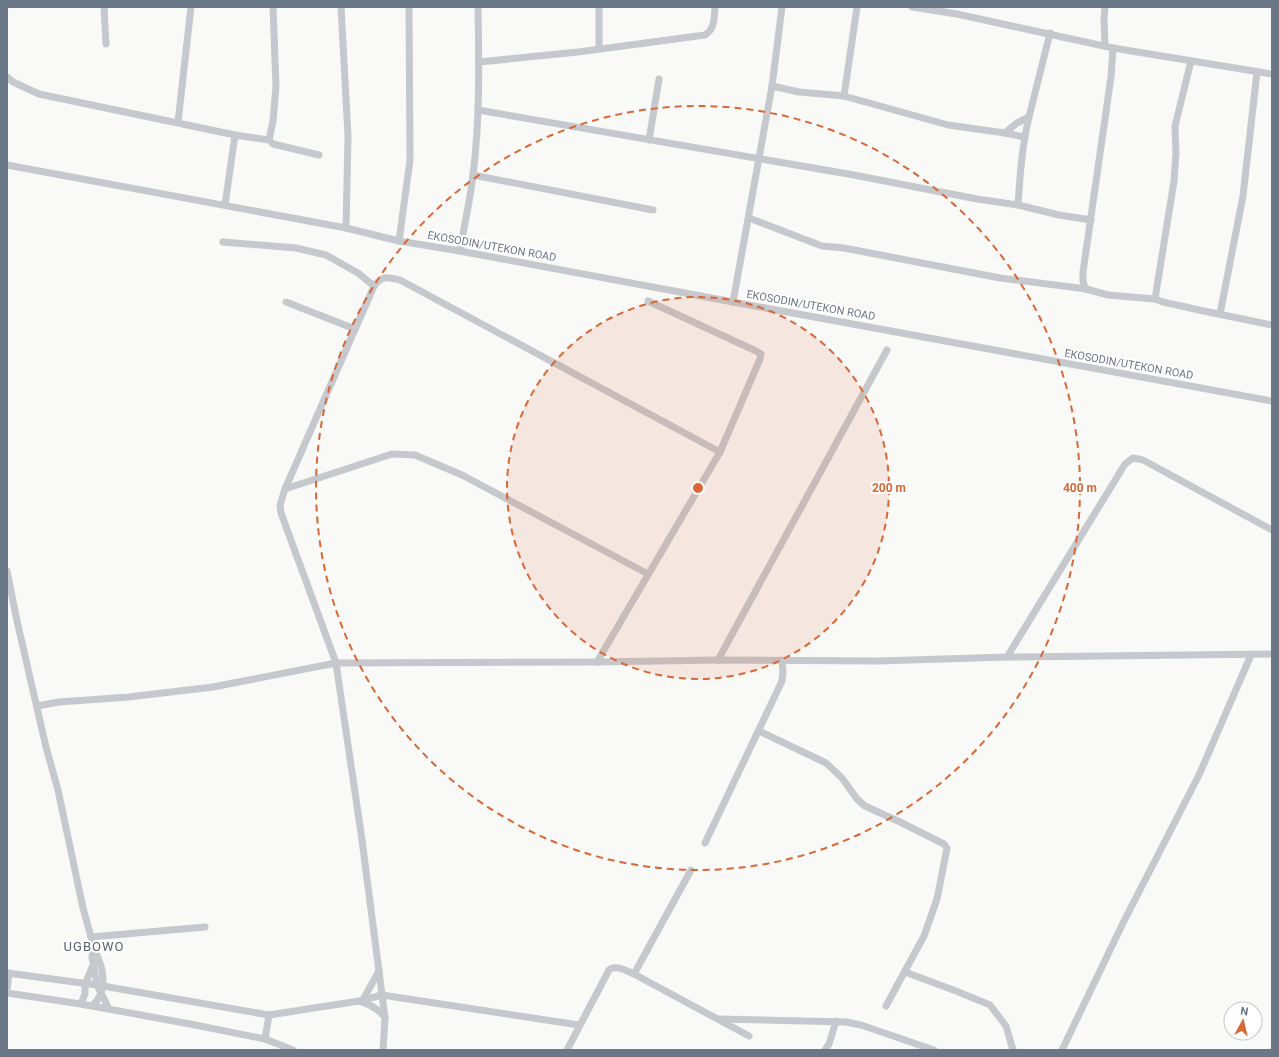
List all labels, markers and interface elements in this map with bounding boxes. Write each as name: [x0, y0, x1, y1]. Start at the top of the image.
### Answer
street label: EKOSODIN/UTEKON ROAD: [426, 229, 557, 264]
street label: EKOSODIN/UTEKON ROAD: [745, 288, 876, 323]
street label: EKOSODIN/UTEKON ROAD: [1063, 347, 1194, 382]
centre of rings: [691, 481, 705, 495]
text: 200 m: [872, 481, 906, 495]
text: 400 m: [1063, 481, 1097, 495]
district label: UGBOWO: [64, 939, 124, 954]
north arrow: [1223, 1001, 1263, 1041]
text: N: [1240, 1005, 1249, 1019]

